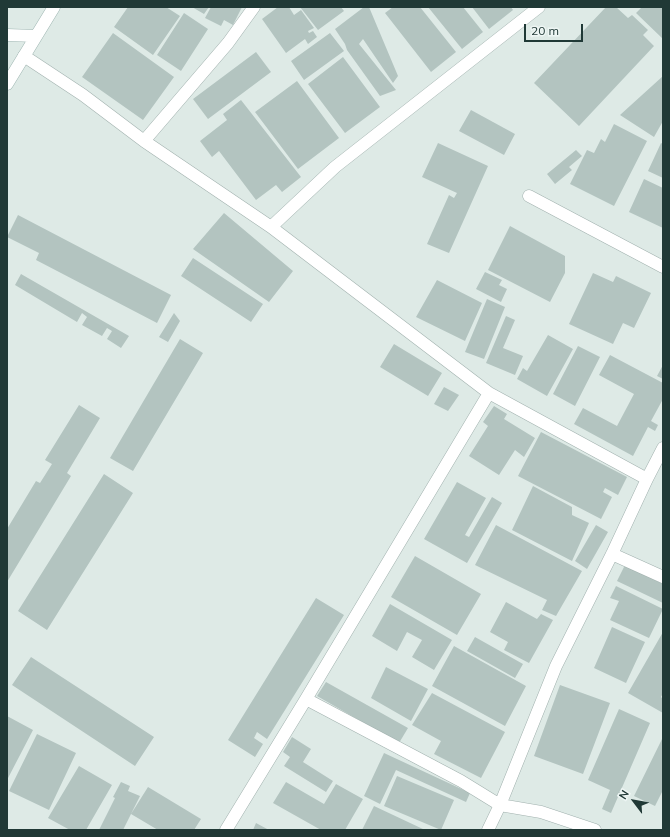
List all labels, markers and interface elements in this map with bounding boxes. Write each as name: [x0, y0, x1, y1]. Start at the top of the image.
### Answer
scale bar: [526, 16, 585, 42]
text: 20 m: [531, 23, 559, 38]
north arrow: [614, 781, 654, 821]
text: N: [616, 787, 632, 802]

